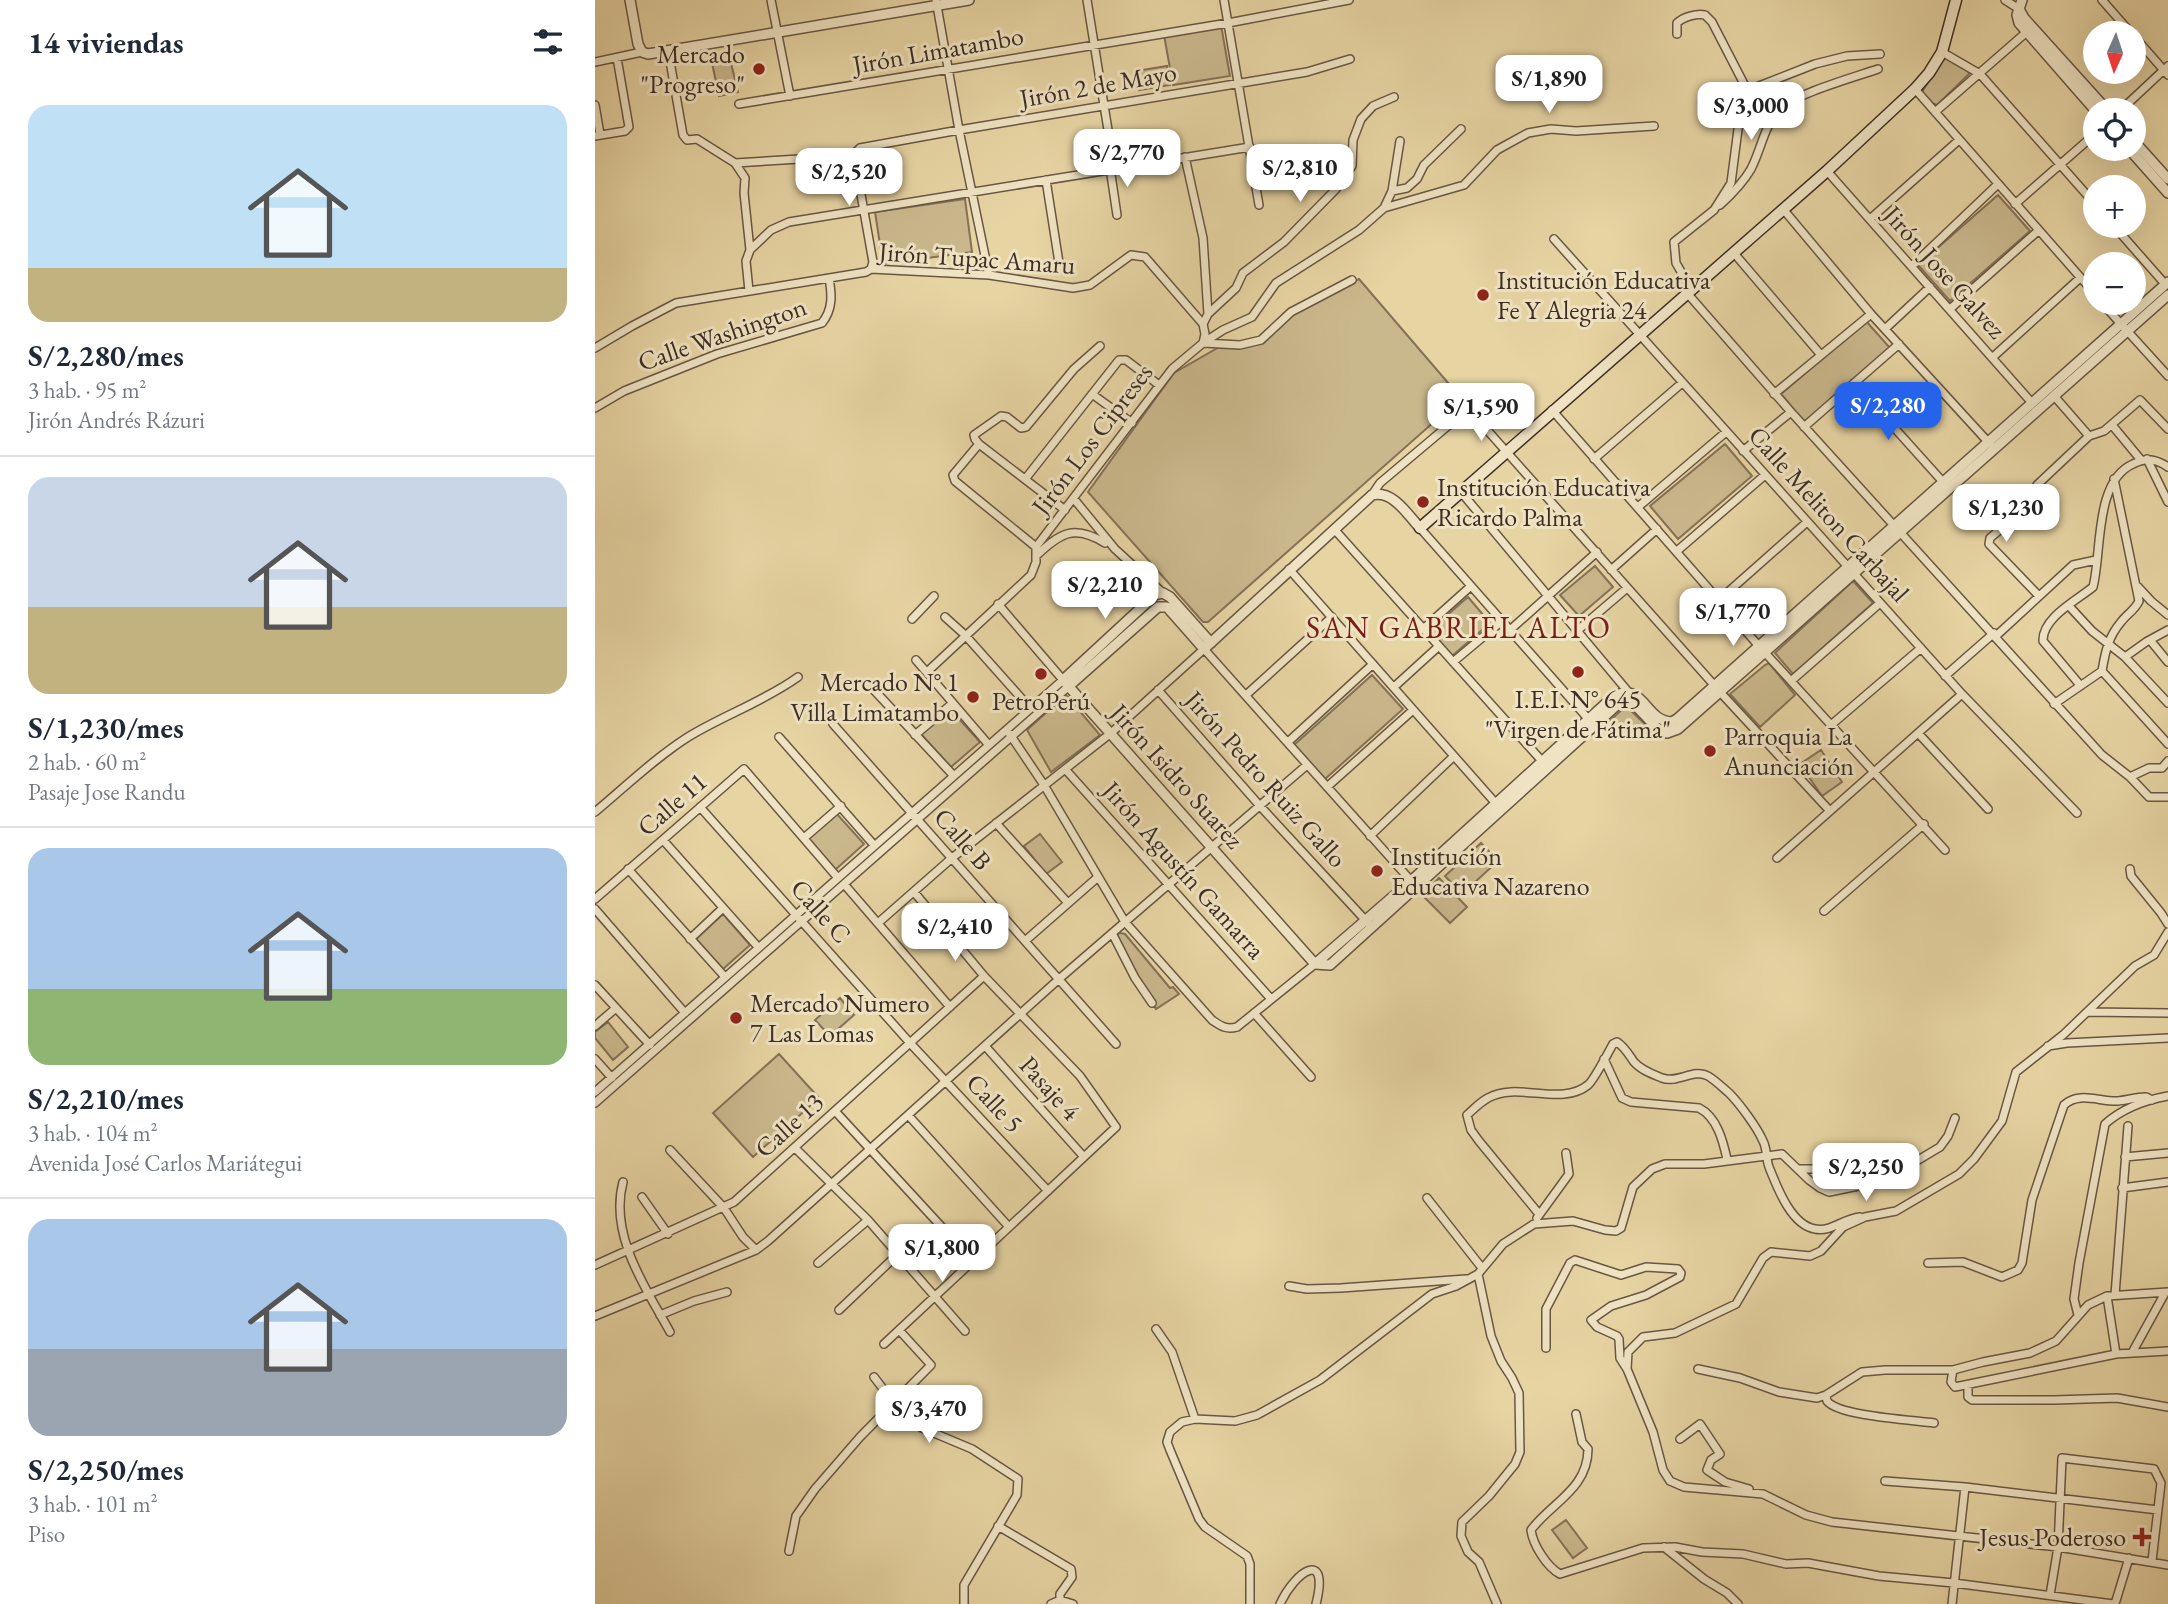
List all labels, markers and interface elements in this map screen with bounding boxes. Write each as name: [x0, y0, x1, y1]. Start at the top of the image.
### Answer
street label: Jirón Limatambo: [848, 18, 1026, 82]
north arrow: [2083, 21, 2145, 84]
map controls: [2083, 21, 2146, 315]
text: 14 viviendas: [28, 23, 184, 62]
icon: filters: [529, 23, 567, 61]
place label: Mercado "Progreso": [641, 37, 745, 101]
street label: Jirón 2 de Mayo: [1015, 54, 1179, 116]
pin: S/1,890: [1484, 55, 1614, 115]
marker: Mercado "Progreso": [751, 61, 767, 77]
text: S/1,890: [1511, 63, 1587, 93]
pin: S/3,000: [1686, 82, 1816, 142]
text: S/3,000: [1713, 90, 1789, 120]
button: locate: [2083, 98, 2146, 161]
pin: S/2,770: [1062, 130, 1192, 189]
text: S/2,770: [1089, 137, 1165, 167]
pin: S/2,810: [1235, 144, 1365, 204]
pin: S/2,520: [784, 148, 914, 208]
icon: home: [235, 150, 361, 276]
text: S/2,810: [1262, 152, 1338, 182]
text: S/2,520: [811, 156, 887, 186]
button: +: [2083, 175, 2146, 238]
street label: Jirón Jose Galvez: [1875, 197, 2014, 346]
street label: Jirón Tupac Amaru: [876, 234, 1077, 282]
button: −: [2083, 252, 2146, 315]
place label: Institución Educativa Fe Y Alegria 24: [1497, 263, 1711, 327]
marker: Institución Educativa Fe Y Alegria 24: [1475, 287, 1491, 303]
street label: Calle Washington: [633, 289, 811, 379]
text: S/2,280/mes: [28, 336, 184, 375]
street label: Jirón Los Cipreses: [1023, 356, 1160, 523]
text: 3 hab. · 95 m²: [28, 375, 147, 405]
pin: S/2,280: [1823, 382, 1953, 442]
pin: S/1,590: [1416, 384, 1546, 443]
text: S/2,280: [1850, 390, 1926, 420]
text: S/1,590: [1443, 391, 1519, 421]
text: Jirón Andrés Rázuri: [28, 405, 205, 435]
street label: Calle Meliton Carbajal: [1741, 419, 1917, 609]
place label: Institución Educativa Ricardo Palma: [1437, 470, 1651, 534]
pin: S/1,230: [1941, 484, 2071, 544]
text: S/1,230: [1968, 492, 2044, 522]
marker: Institución Educativa Ricardo Palma: [1415, 494, 1431, 510]
icon: home: [235, 522, 361, 648]
pin: S/2,210: [1040, 562, 1170, 621]
text: S/2,210: [1067, 569, 1143, 599]
pin: S/1,770: [1668, 588, 1798, 648]
text: S/1,770: [1695, 596, 1771, 626]
district label: SAN GABRIEL ALTO: [1306, 608, 1612, 647]
marker: I.E.I. N° 645 "Virgen de Fátima": [1570, 664, 1586, 680]
place label: Mercado N° 1 Villa Limatambo: [790, 665, 959, 729]
marker: PetroPerú: [1033, 666, 1049, 682]
street label: Jirón Pedro Ruiz Gallo: [1176, 682, 1355, 875]
place label: I.E.I. N° 645 "Virgen de Fátima": [1485, 682, 1671, 746]
place label: PetroPerú: [992, 684, 1091, 718]
marker: Mercado N° 1 Villa Limatambo: [965, 689, 981, 705]
street label: Jirón Isidro Suarez: [1101, 695, 1251, 856]
text: S/1,230/mes: [28, 708, 184, 747]
place label: Parroquia La Anunciación: [1723, 719, 1854, 783]
marker: Parroquia La Anunciación: [1702, 743, 1718, 759]
text: 2 hab. · 60 m²: [28, 747, 147, 777]
street label: Calle 11: [630, 764, 714, 844]
street label: Jirón Agustín Gamarra: [1094, 772, 1273, 967]
text: Pasaje Jose Randu: [28, 777, 186, 807]
street label: Calle B: [927, 801, 999, 877]
place label: Institución Educativa Nazareno: [1391, 839, 1590, 903]
marker: Institución Educativa Nazareno: [1369, 863, 1385, 879]
street label: Calle C: [783, 872, 859, 950]
icon: home: [235, 893, 361, 1019]
pin: S/2,410: [890, 904, 1020, 963]
text: S/2,410: [917, 911, 993, 941]
place label: Mercado Numero 7 Las Lomas: [750, 986, 930, 1050]
marker: Mercado Numero 7 Las Lomas: [728, 1010, 744, 1026]
street label: Pasaje 4: [1012, 1049, 1088, 1128]
street label: Calle 5: [959, 1066, 1031, 1140]
text: S/2,210/mes: [28, 1079, 184, 1118]
street label: Calle 13: [747, 1085, 831, 1165]
text: 3 hab. · 104 m²: [28, 1118, 158, 1148]
pin: S/2,250: [1801, 1144, 1931, 1203]
text: Avenida José Carlos Mariátegui: [28, 1148, 302, 1178]
text: S/2,250: [1828, 1151, 1904, 1181]
pin: S/1,800: [877, 1224, 1007, 1284]
text: S/1,800: [904, 1232, 980, 1262]
icon: home: [235, 1264, 361, 1390]
pin: S/3,470: [864, 1386, 994, 1445]
text: S/3,470: [891, 1393, 967, 1423]
text: S/2,250/mes: [28, 1450, 184, 1489]
text: 3 hab. · 101 m²: [28, 1489, 158, 1519]
text: Piso: [28, 1519, 65, 1549]
place label: Jesus Poderoso: [1977, 1520, 2126, 1554]
marker: Jesus Poderoso: [2132, 1527, 2152, 1547]

